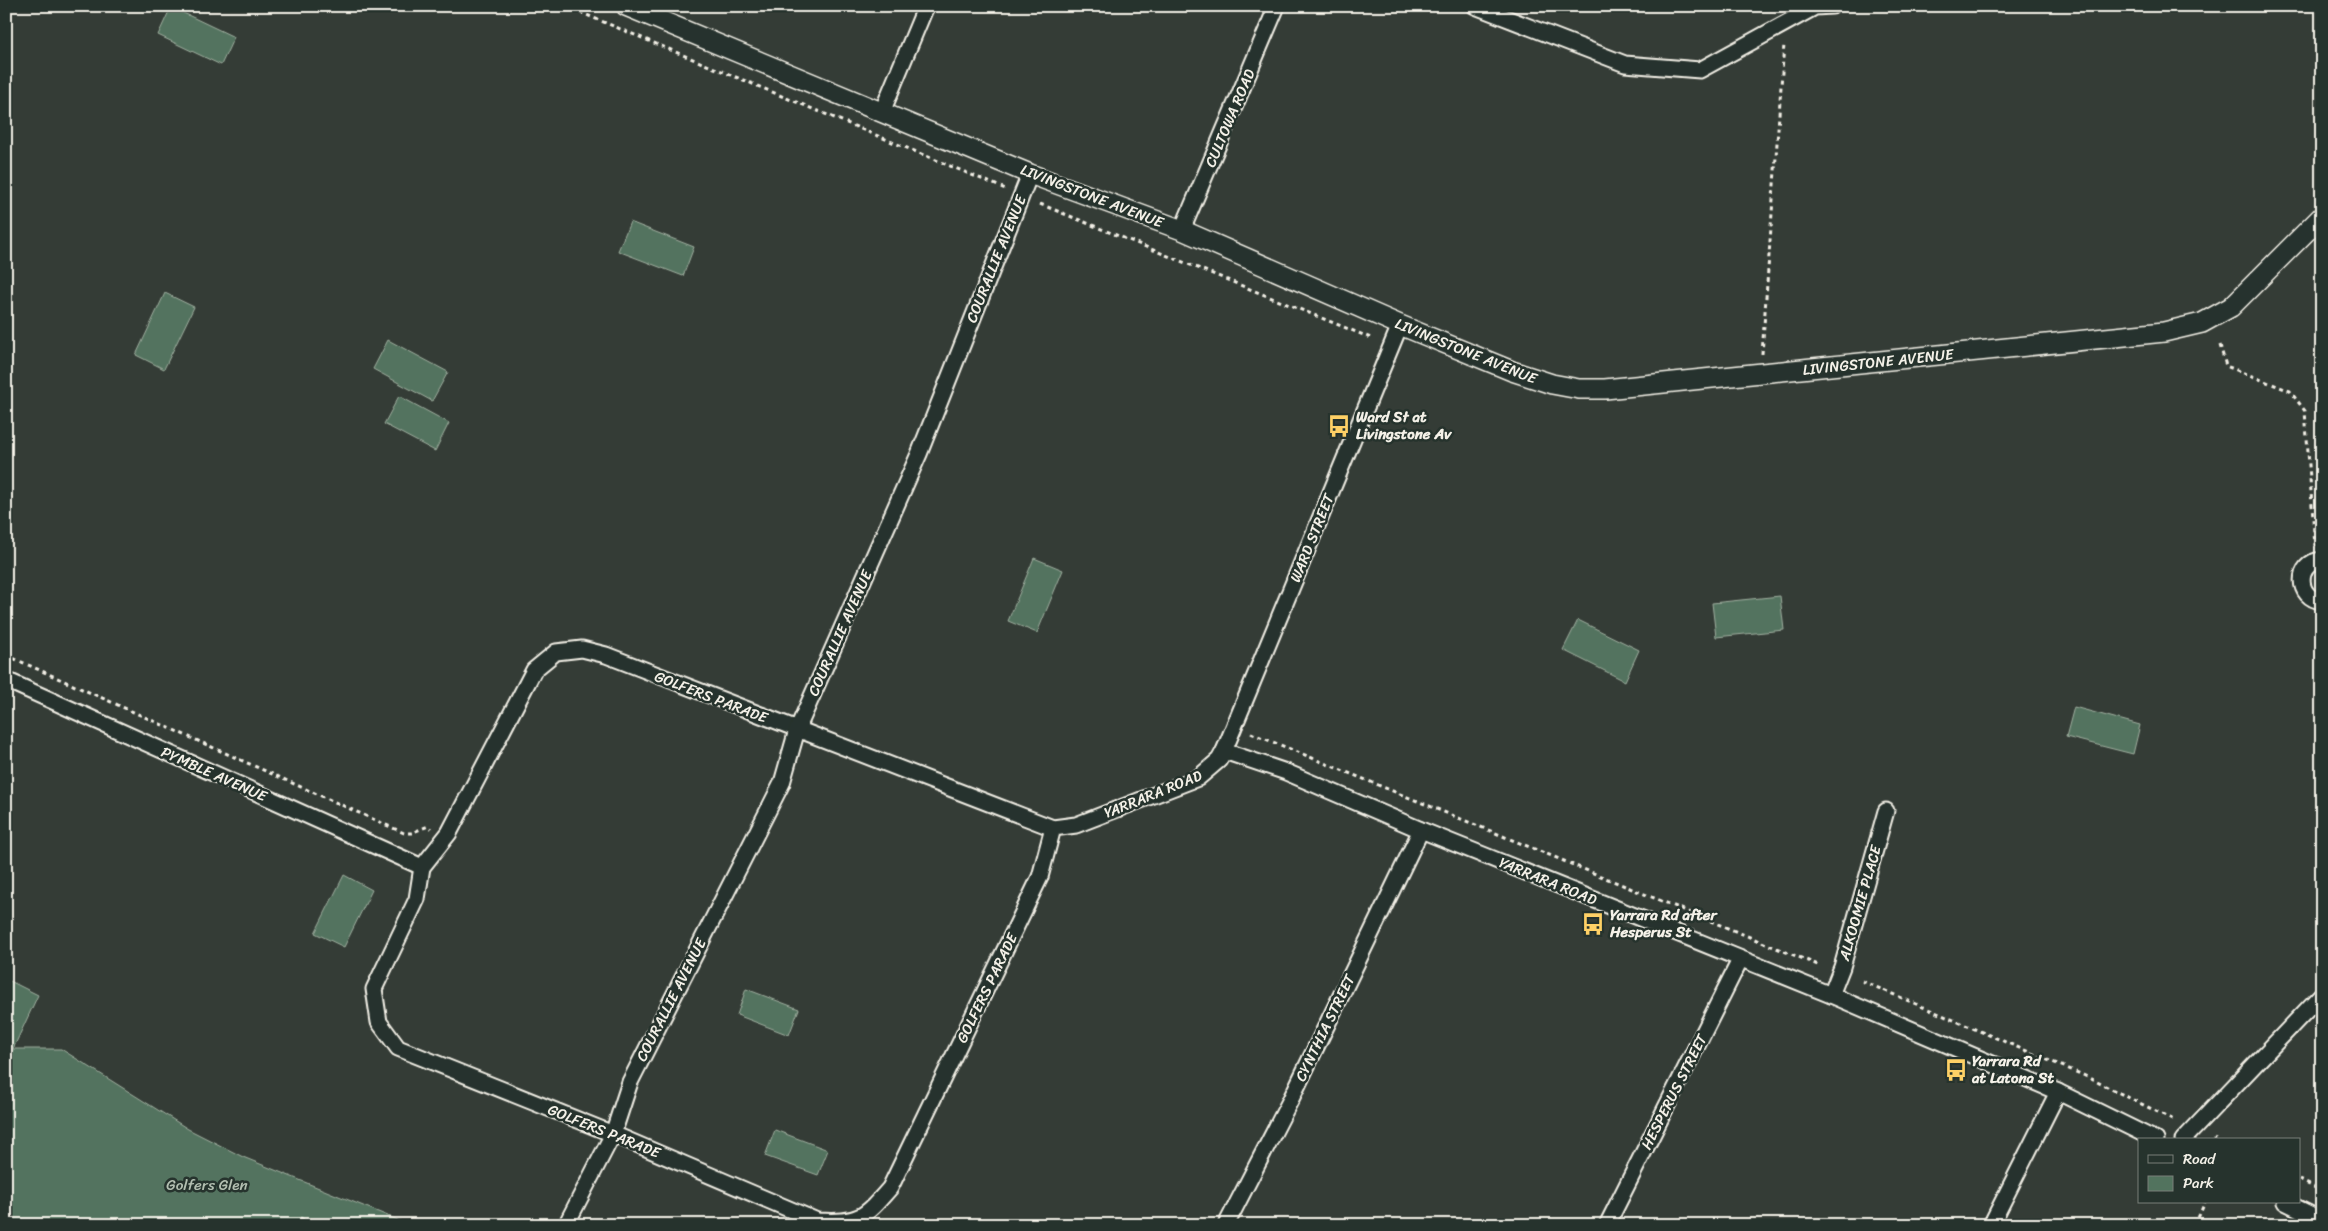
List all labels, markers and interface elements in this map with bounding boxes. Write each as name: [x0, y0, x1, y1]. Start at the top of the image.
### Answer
street label: CULTOWA ROAD: [1198, 65, 1262, 171]
street label: LIVINGSTONE AVENUE: [1017, 157, 1169, 236]
street label: COURALLIE AVENUE: [959, 190, 1034, 327]
street label: LIVINGSTONE AVENUE: [1391, 311, 1543, 392]
street label: LIVINGSTONE AVENUE: [1801, 341, 1956, 383]
place label: Ward St at Livingstone Av: [1356, 404, 1452, 447]
bus stop icon: Ward St at Livingstone Av: [1326, 413, 1352, 439]
street label: WARD STREET: [1282, 488, 1342, 586]
street label: COURALLIE AVENUE: [801, 564, 880, 700]
street label: GOLFERS PARADE: [651, 663, 773, 731]
street label: PYMBLE AVENUE: [157, 739, 273, 810]
street label: YARRARA ROAD: [1100, 763, 1206, 825]
street label: ALKOOMIE PLACE: [1831, 841, 1889, 965]
street label: YARRARA ROAD: [1495, 850, 1601, 912]
place label: Yarrara Rd after Hesperus St: [1609, 902, 1718, 945]
bus stop icon: Yarrara Rd after Hesperus St: [1580, 911, 1606, 937]
street label: GOLFERS PARADE: [949, 927, 1026, 1047]
street label: COURALLIE AVENUE: [629, 932, 714, 1066]
street label: CYNTHIA STREET: [1288, 969, 1363, 1086]
street label: HESPERUS STREET: [1634, 1028, 1715, 1154]
place label: Yarrara Rd at Latona St: [1971, 1048, 2054, 1091]
bus stop icon: Yarrara Rd at Latona St: [1943, 1057, 1969, 1083]
street label: GOLFERS PARADE: [544, 1097, 666, 1166]
legend: [2138, 1138, 2300, 1204]
text: Road: [2183, 1146, 2216, 1172]
text: Park: [2183, 1170, 2214, 1196]
park label: Golfers Glen: [166, 1172, 248, 1198]

